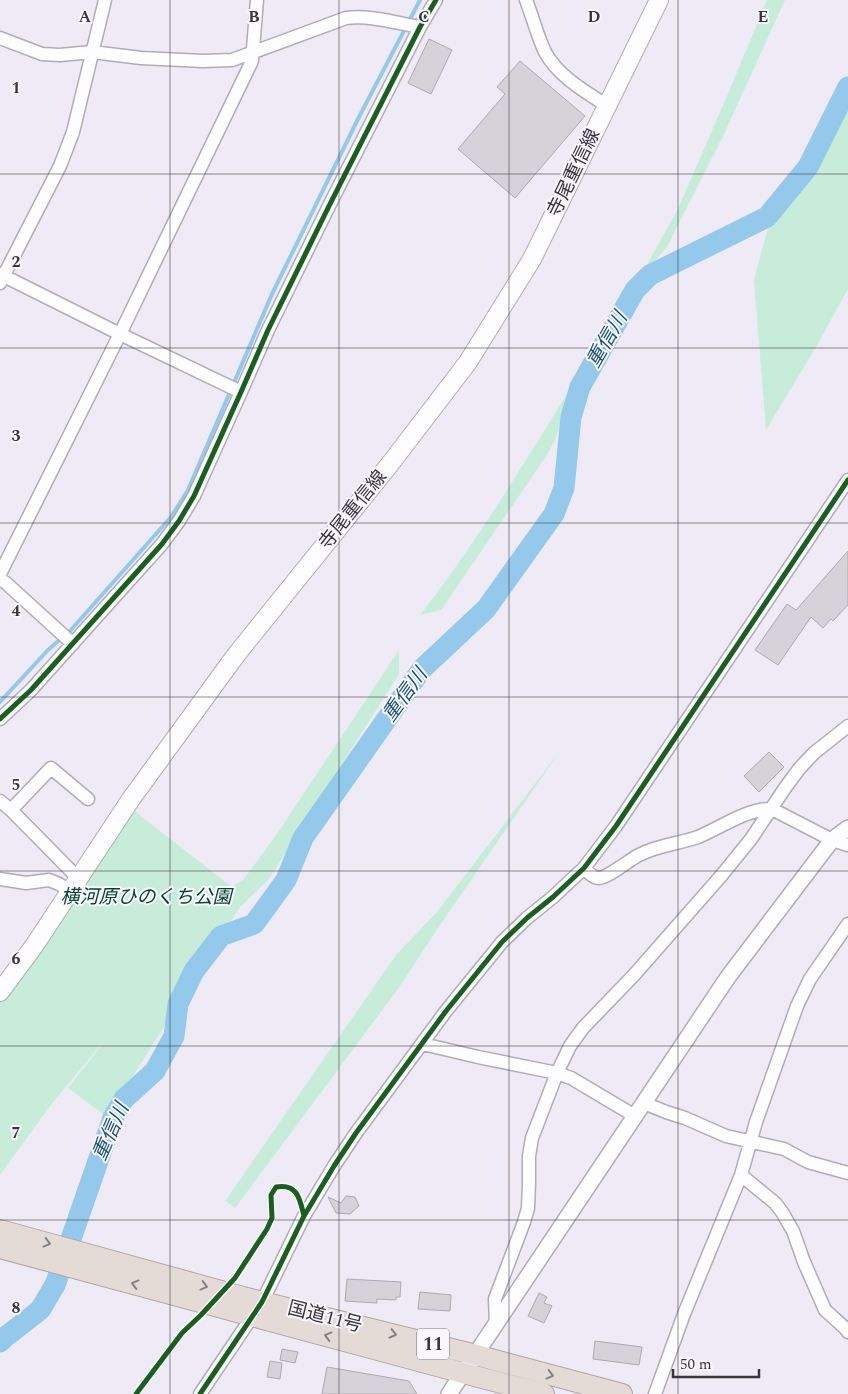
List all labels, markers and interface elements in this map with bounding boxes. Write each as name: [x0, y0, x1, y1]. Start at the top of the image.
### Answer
text: A: [79, 5, 92, 29]
text: B: [248, 5, 260, 29]
text: C: [418, 5, 430, 29]
text: D: [588, 5, 601, 29]
text: E: [758, 5, 768, 29]
text: 1: [12, 76, 20, 100]
street label: 寺尾重信線: [540, 124, 608, 222]
text: 2: [12, 250, 21, 274]
water label: 重信川: [579, 305, 636, 373]
text: 3: [12, 424, 21, 448]
street label: 寺尾重信線: [312, 464, 394, 556]
text: 4: [12, 599, 21, 623]
water label: 重信川: [375, 660, 436, 728]
text: 5: [12, 773, 20, 797]
park label: 横河原ひのくち公園: [60, 883, 234, 912]
text: 6: [12, 947, 21, 971]
water label: 重信川: [85, 1097, 138, 1166]
text: 7: [12, 1121, 21, 1145]
one-way arrow: [42, 1238, 51, 1248]
one-way arrow: [131, 1280, 139, 1290]
one-way arrow: [199, 1281, 207, 1291]
street label: 国道11号: [285, 1294, 365, 1340]
text: 8: [12, 1296, 21, 1320]
one-way arrow: [388, 1328, 397, 1339]
road number: 11: [417, 1328, 449, 1360]
one-way arrow: [324, 1332, 333, 1342]
scale bar: [673, 1346, 759, 1378]
text: 50 m: [680, 1353, 712, 1376]
one-way arrow: [545, 1369, 553, 1379]

